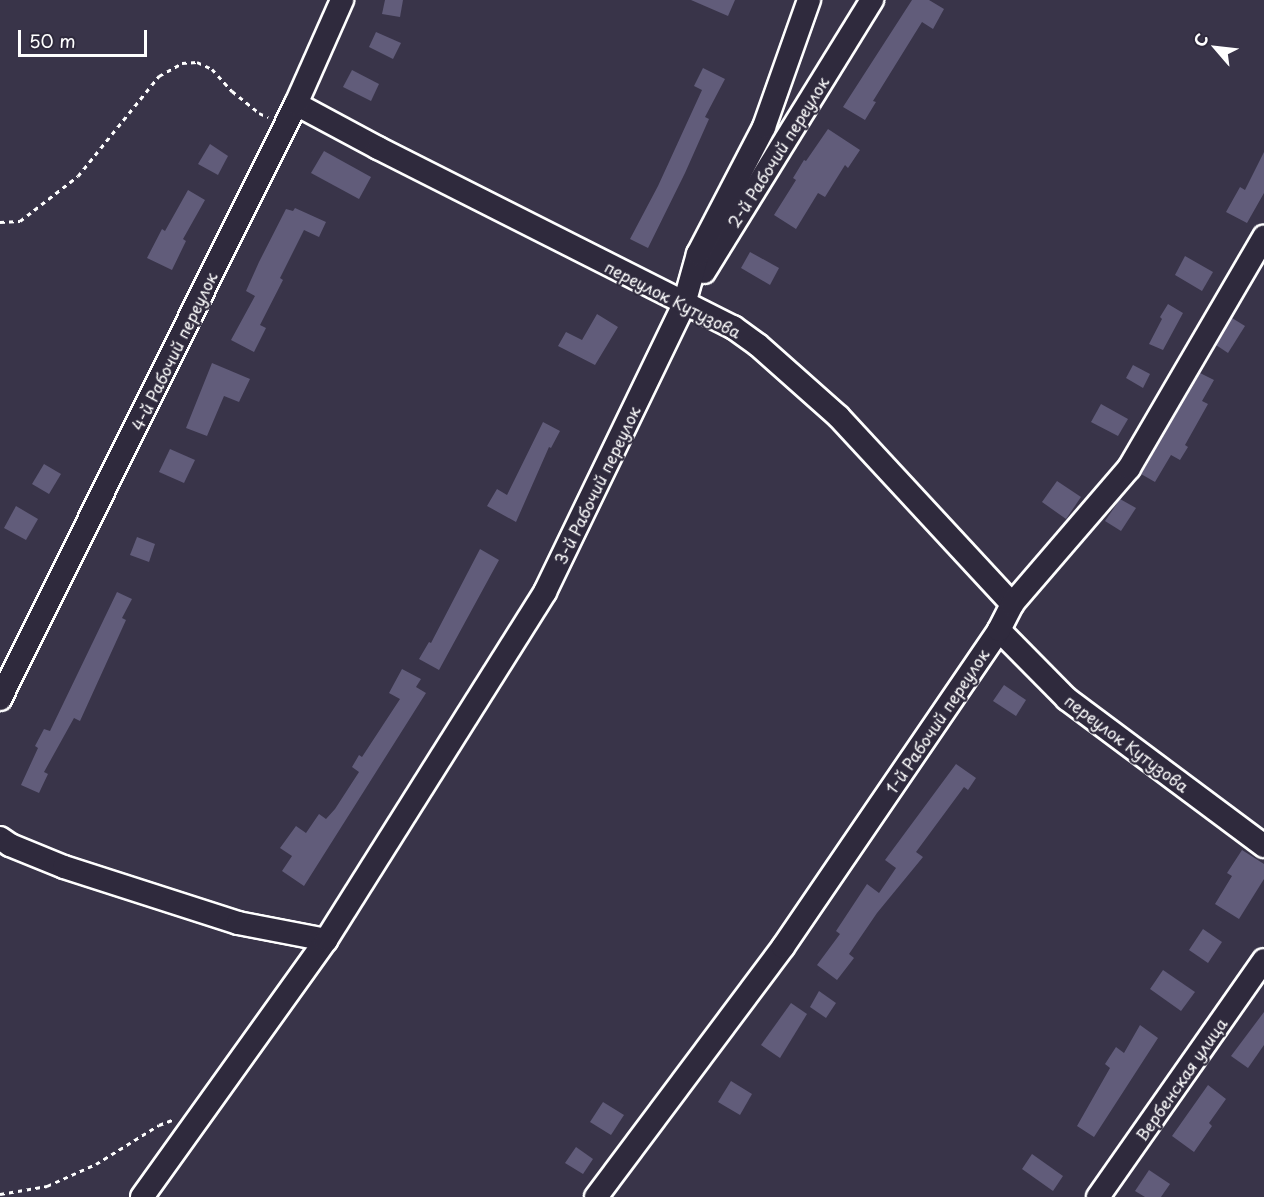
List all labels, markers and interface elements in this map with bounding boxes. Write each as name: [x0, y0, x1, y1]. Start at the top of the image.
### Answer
scale bar: [21, 18, 150, 56]
north arrow: [1186, 18, 1246, 78]
text: 50 m: [29, 27, 76, 54]
text: С: [1187, 29, 1214, 51]
street label: 2-й Рабочий переулок: [724, 73, 832, 231]
street label: переулок Кутузова: [602, 256, 744, 342]
street label: 4-й Рабочий переулок: [127, 268, 221, 434]
street label: 3-й Рабочий переулок: [550, 403, 644, 567]
street label: 1-й Рабочий переулок: [881, 645, 993, 797]
street label: переулок Кутузова: [1061, 690, 1193, 796]
street label: Вербенская улица: [1131, 1014, 1231, 1144]

